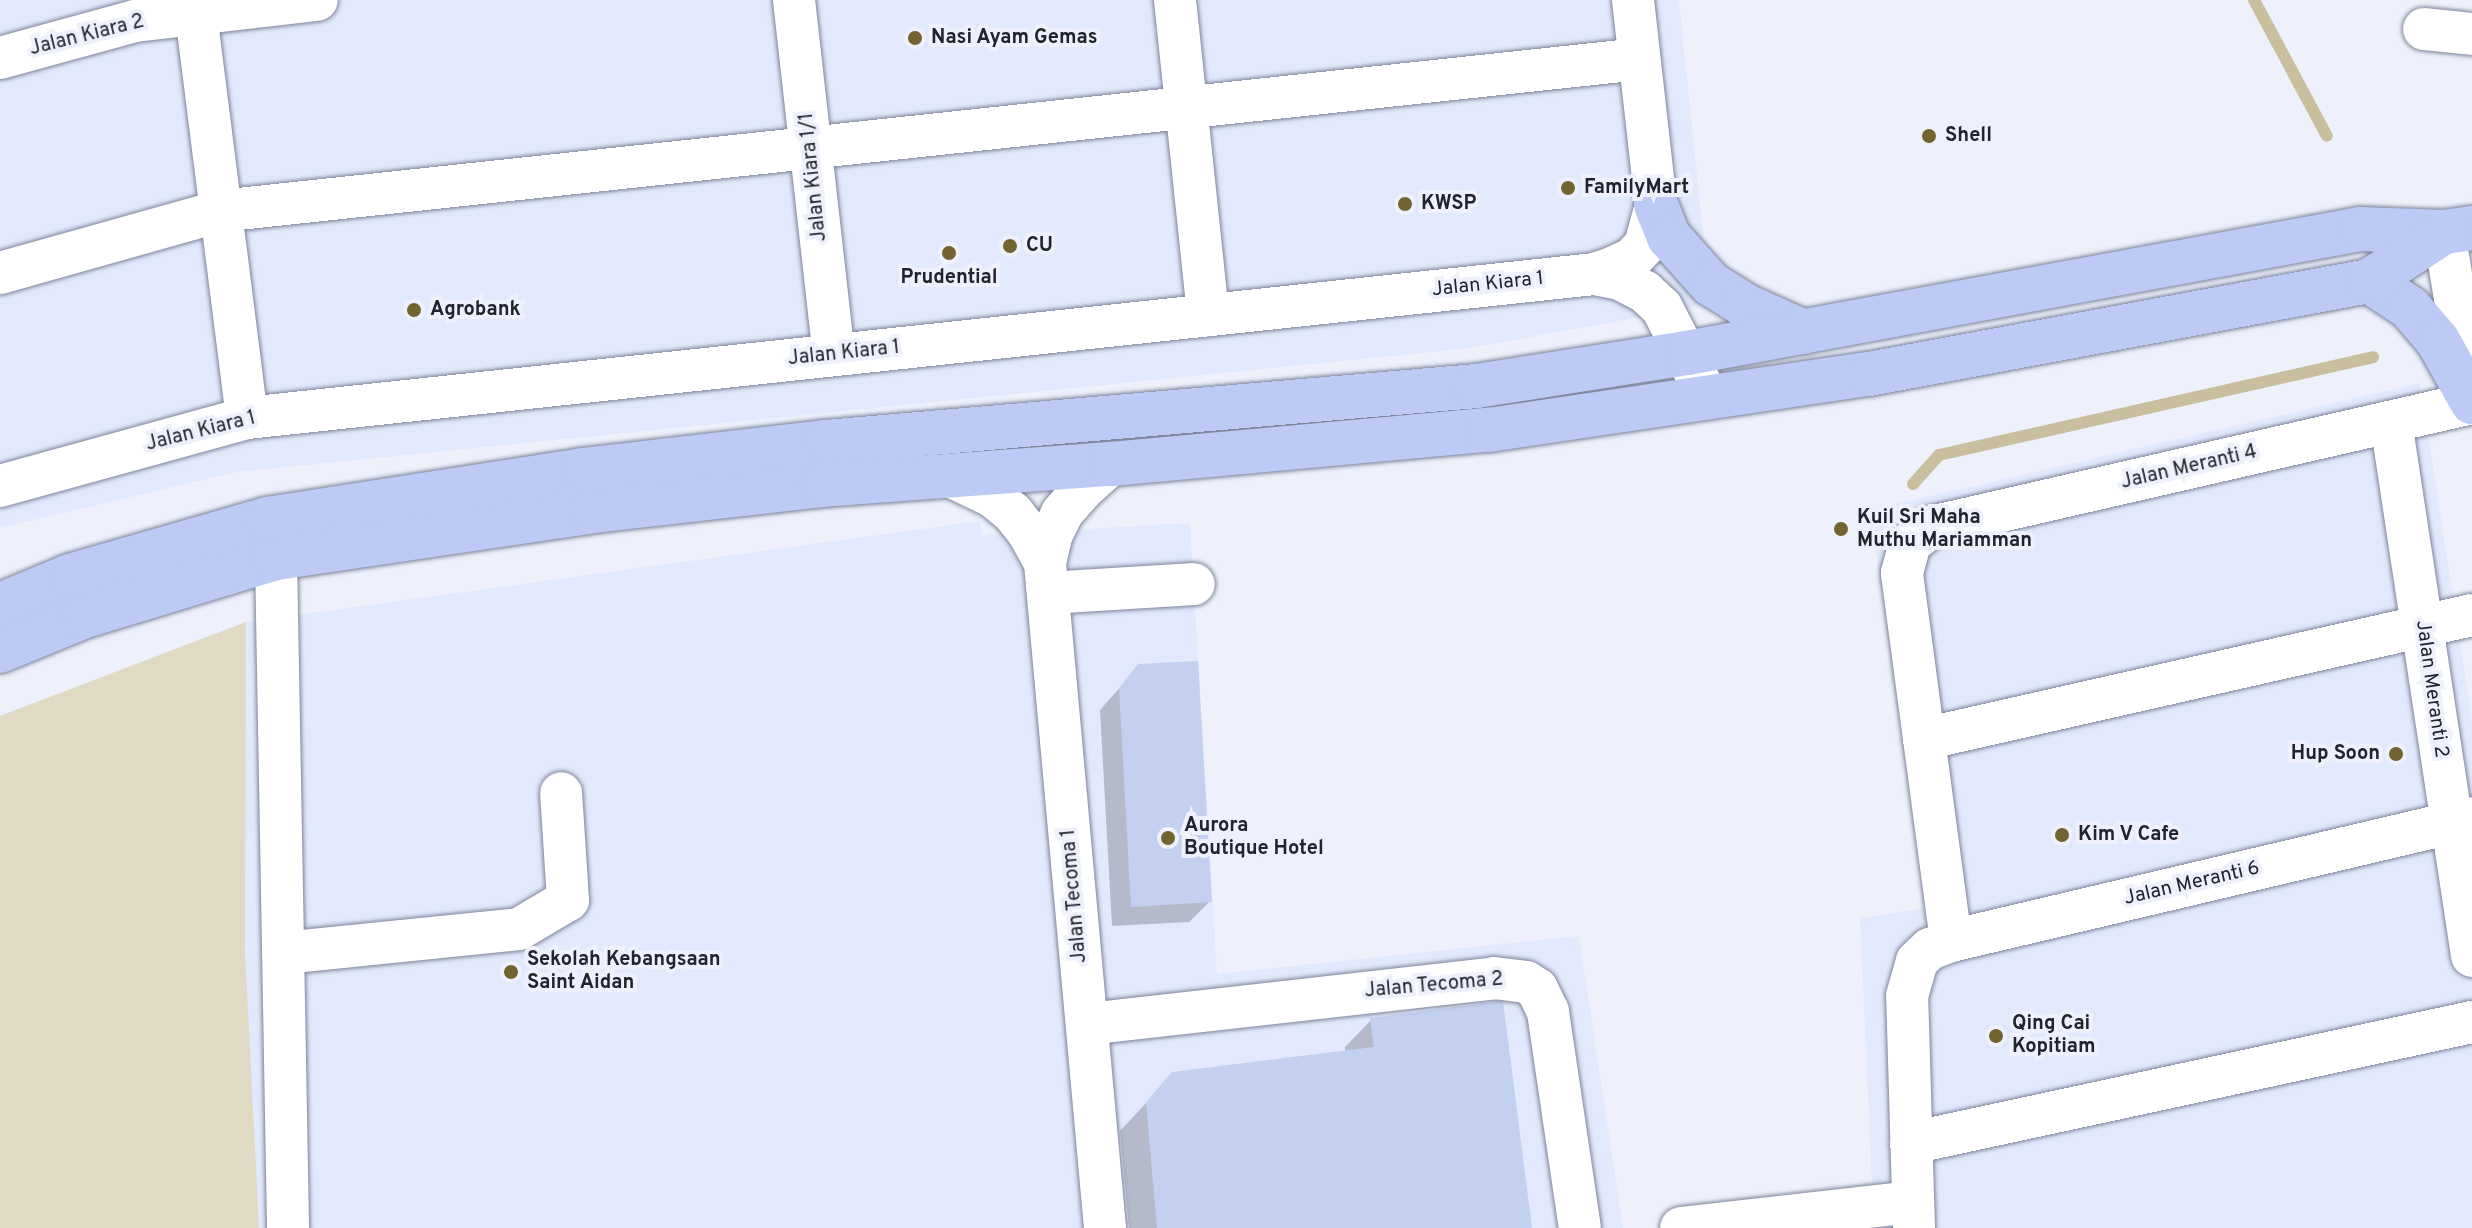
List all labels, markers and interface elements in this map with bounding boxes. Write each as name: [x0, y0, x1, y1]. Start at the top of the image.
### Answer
street label: Jalan Kiara 2: [27, 10, 147, 62]
place label: Nasi Ayam Gemas: [931, 26, 1098, 50]
marker: Nasi Ayam Gemas: [906, 29, 924, 47]
street label: Jalan Kiara 1/1: [795, 111, 833, 243]
place label: Shell: [1945, 124, 1992, 148]
marker: Shell: [1920, 127, 1938, 145]
place label: FamilyMart: [1584, 176, 1689, 200]
marker: FamilyMart: [1559, 179, 1577, 197]
place label: KWSP: [1421, 192, 1476, 216]
marker: KWSP: [1396, 195, 1414, 213]
place label: CU: [1026, 234, 1053, 258]
marker: CU: [1001, 237, 1019, 255]
marker: Prudential: [940, 244, 958, 262]
place label: Prudential: [900, 266, 998, 290]
street label: Jalan Kiara 1: [1431, 267, 1545, 303]
place label: Agrobank: [430, 298, 521, 322]
marker: Agrobank: [405, 301, 423, 319]
street label: Jalan Kiara 1: [787, 336, 901, 372]
street label: Jalan Kiara 1: [143, 407, 259, 457]
street label: Jalan Meranti 4: [2119, 441, 2259, 495]
place label: Kuil Sri Maha Muthu Mariamman: [1857, 506, 2032, 553]
marker: Kuil Sri Maha Muthu Mariamman: [1832, 520, 1850, 538]
street label: Jalan Meranti 2: [2409, 619, 2453, 759]
place label: Hup Soon: [2291, 742, 2380, 766]
marker: Hup Soon: [2387, 745, 2405, 763]
place label: Aurora Boutique Hotel: [1184, 814, 1324, 861]
place label: Kim V Cafe: [2078, 823, 2181, 847]
marker: Kim V Cafe: [2053, 826, 2071, 844]
street label: Jalan Tecoma 1: [1057, 828, 1093, 964]
marker: Aurora Boutique Hotel: [1159, 829, 1177, 847]
street label: Jalan Meranti 6: [2122, 857, 2262, 911]
place label: Sekolah Kebangsaan Saint Aidan: [527, 948, 721, 995]
marker: Sekolah Kebangsaan Saint Aidan: [502, 963, 520, 981]
street label: Jalan Tecoma 2: [1363, 968, 1505, 1004]
place label: Qing Cai Kopitiam: [2012, 1012, 2096, 1059]
marker: Qing Cai Kopitiam: [1987, 1027, 2005, 1045]

